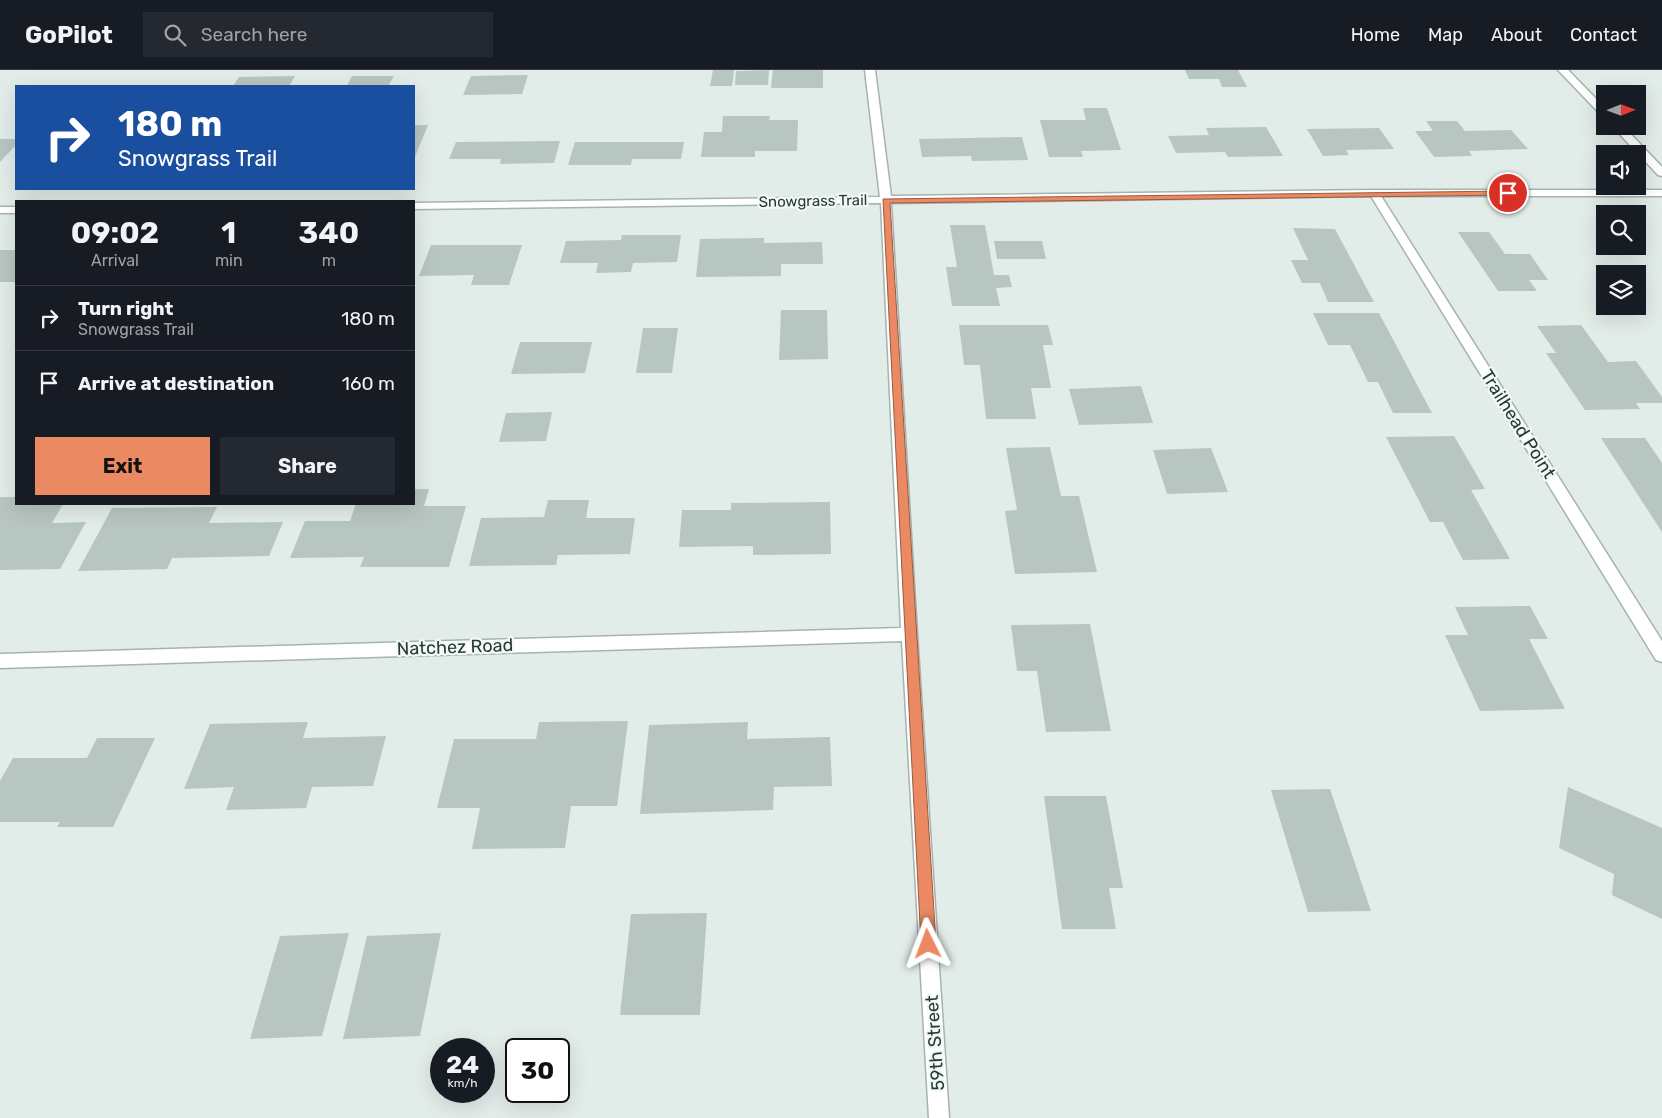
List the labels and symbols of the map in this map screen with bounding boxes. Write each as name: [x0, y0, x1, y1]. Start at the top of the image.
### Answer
north arrow: [1596, 85, 1646, 135]
pin: [1487, 172, 1529, 214]
street label: Snowgrass Trail: [759, 191, 867, 211]
street label: Trailhead Point: [1476, 365, 1560, 483]
street label: Natchez Road: [396, 634, 514, 660]
position arrow: [901, 917, 953, 969]
street label: 59th Street: [921, 994, 949, 1092]
speed limit sign: 30: [505, 1038, 570, 1103]

